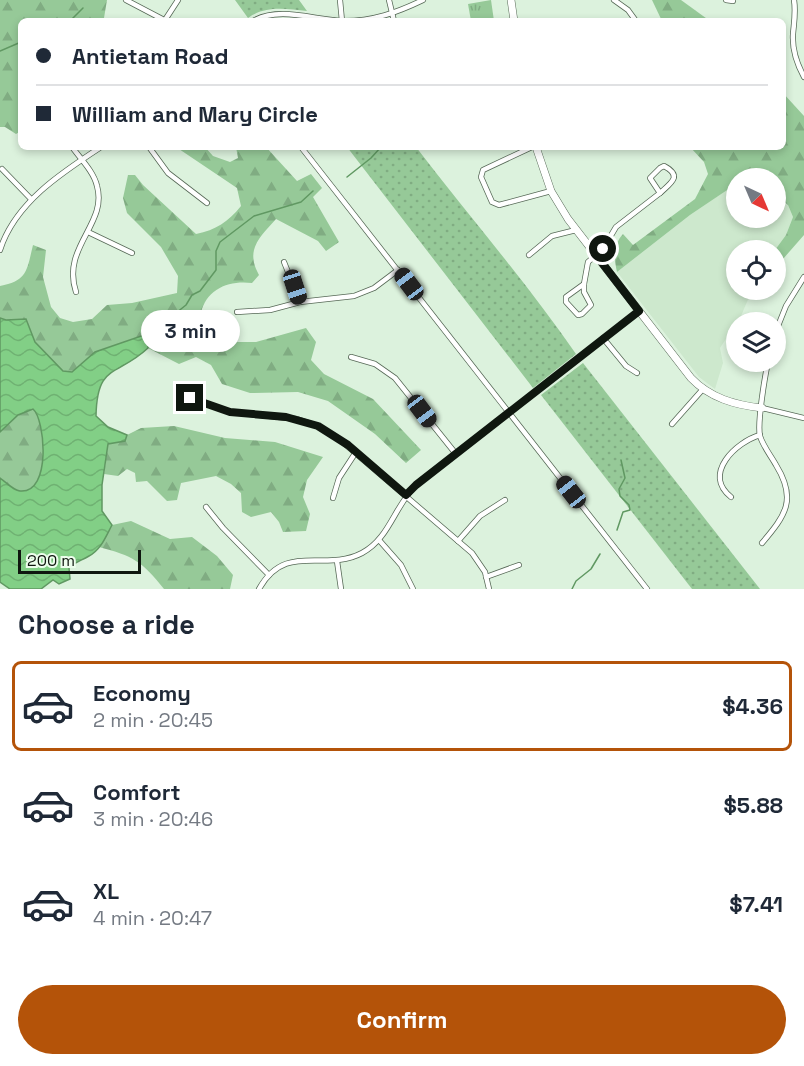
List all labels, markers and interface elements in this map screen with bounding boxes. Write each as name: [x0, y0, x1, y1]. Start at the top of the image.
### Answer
text: Antietam Road: [72, 42, 228, 70]
text: William and Mary Circle: [72, 100, 318, 128]
north arrow: [726, 168, 786, 228]
map controls: [726, 168, 786, 372]
route start: [589, 235, 616, 262]
button: locate: [726, 240, 786, 300]
car: [391, 264, 427, 304]
car: [281, 267, 309, 307]
callout: 3 min: [140, 311, 240, 353]
button: layers: [726, 312, 786, 372]
text: 3 min: [165, 318, 216, 344]
route end: [176, 384, 203, 411]
car: [404, 391, 440, 431]
car: [553, 472, 589, 512]
scale bar: [18, 547, 141, 574]
text: 200 m: [27, 550, 75, 571]
text: Choose a ride: [18, 607, 195, 642]
icon: car: [21, 679, 75, 733]
text: Economy: [93, 679, 191, 707]
text: $4.36: [722, 692, 783, 720]
text: 2 min · 20:45: [93, 707, 213, 733]
icon: car: [21, 778, 75, 832]
text: Comfort: [93, 778, 181, 806]
text: $5.88: [724, 791, 783, 819]
text: 3 min · 20:46: [93, 806, 213, 832]
icon: car: [21, 877, 75, 931]
text: XL: [93, 877, 119, 905]
text: $7.41: [729, 890, 783, 918]
text: 4 min · 20:47: [93, 905, 212, 931]
button: Confirm: [18, 985, 786, 1054]

